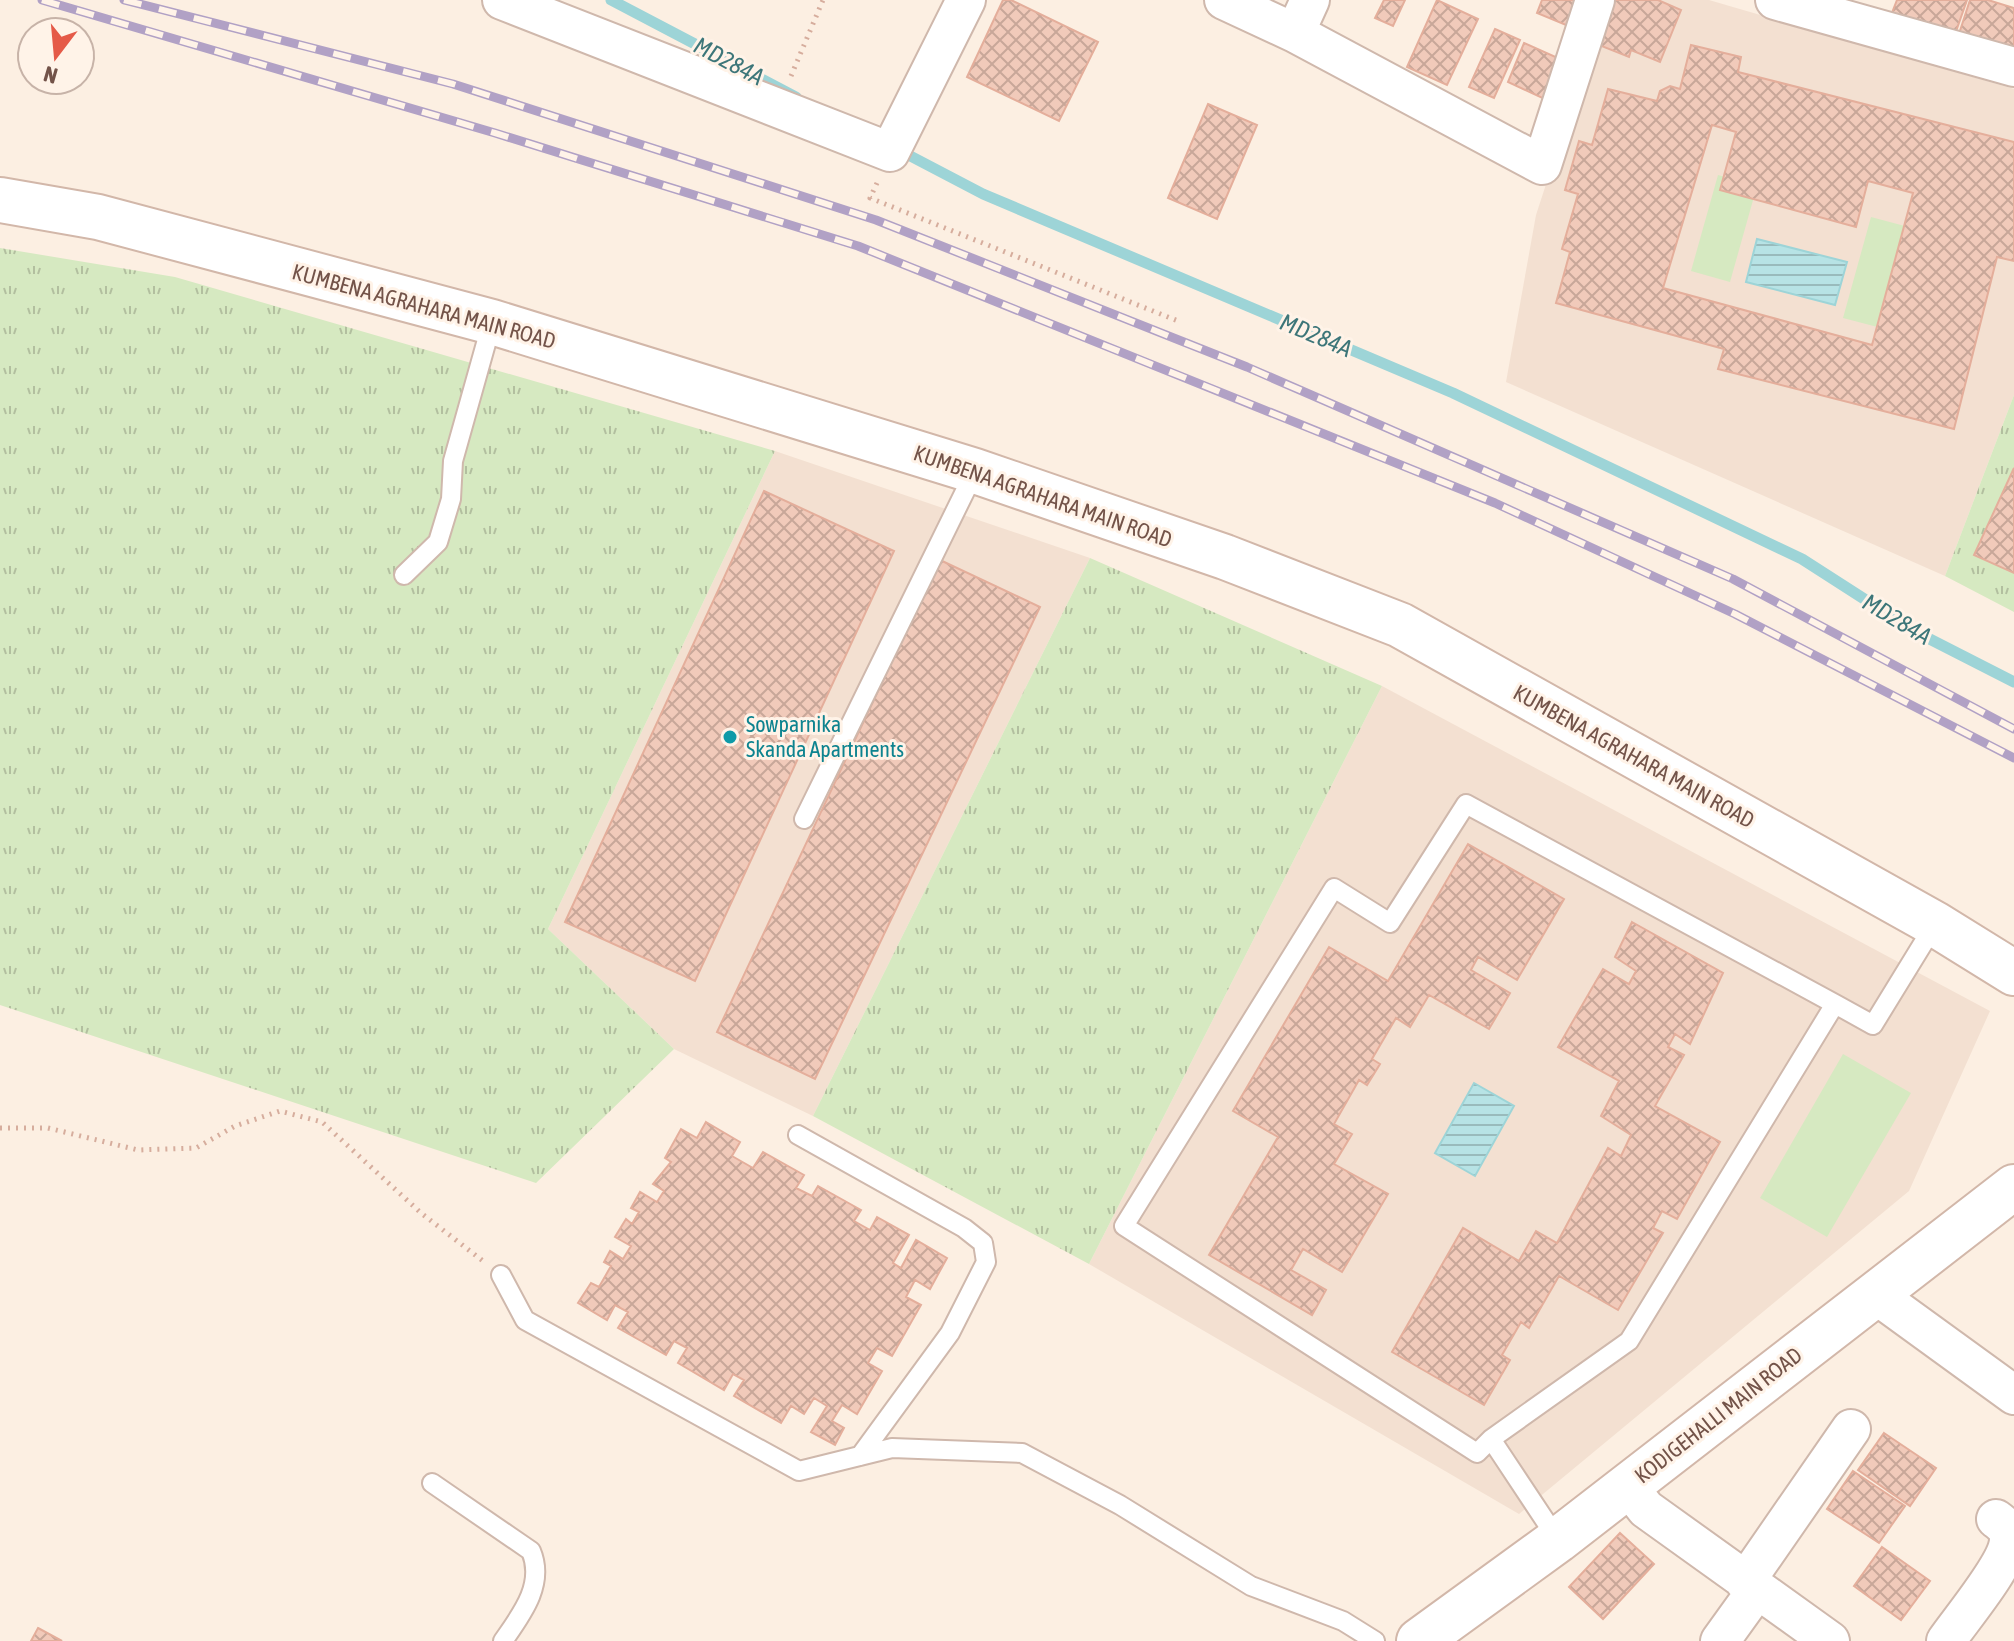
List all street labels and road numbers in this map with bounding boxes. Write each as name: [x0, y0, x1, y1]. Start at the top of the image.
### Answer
street label: KUMBENA AGRAHARA MAIN ROAD: [290, 258, 558, 354]
street label: KUMBENA AGRAHARA MAIN ROAD: [910, 440, 1176, 552]
street label: KUMBENA AGRAHARA MAIN ROAD: [1509, 679, 1759, 833]
street label: KODIGEHALLI MAIN ROAD: [1629, 1342, 1807, 1488]

